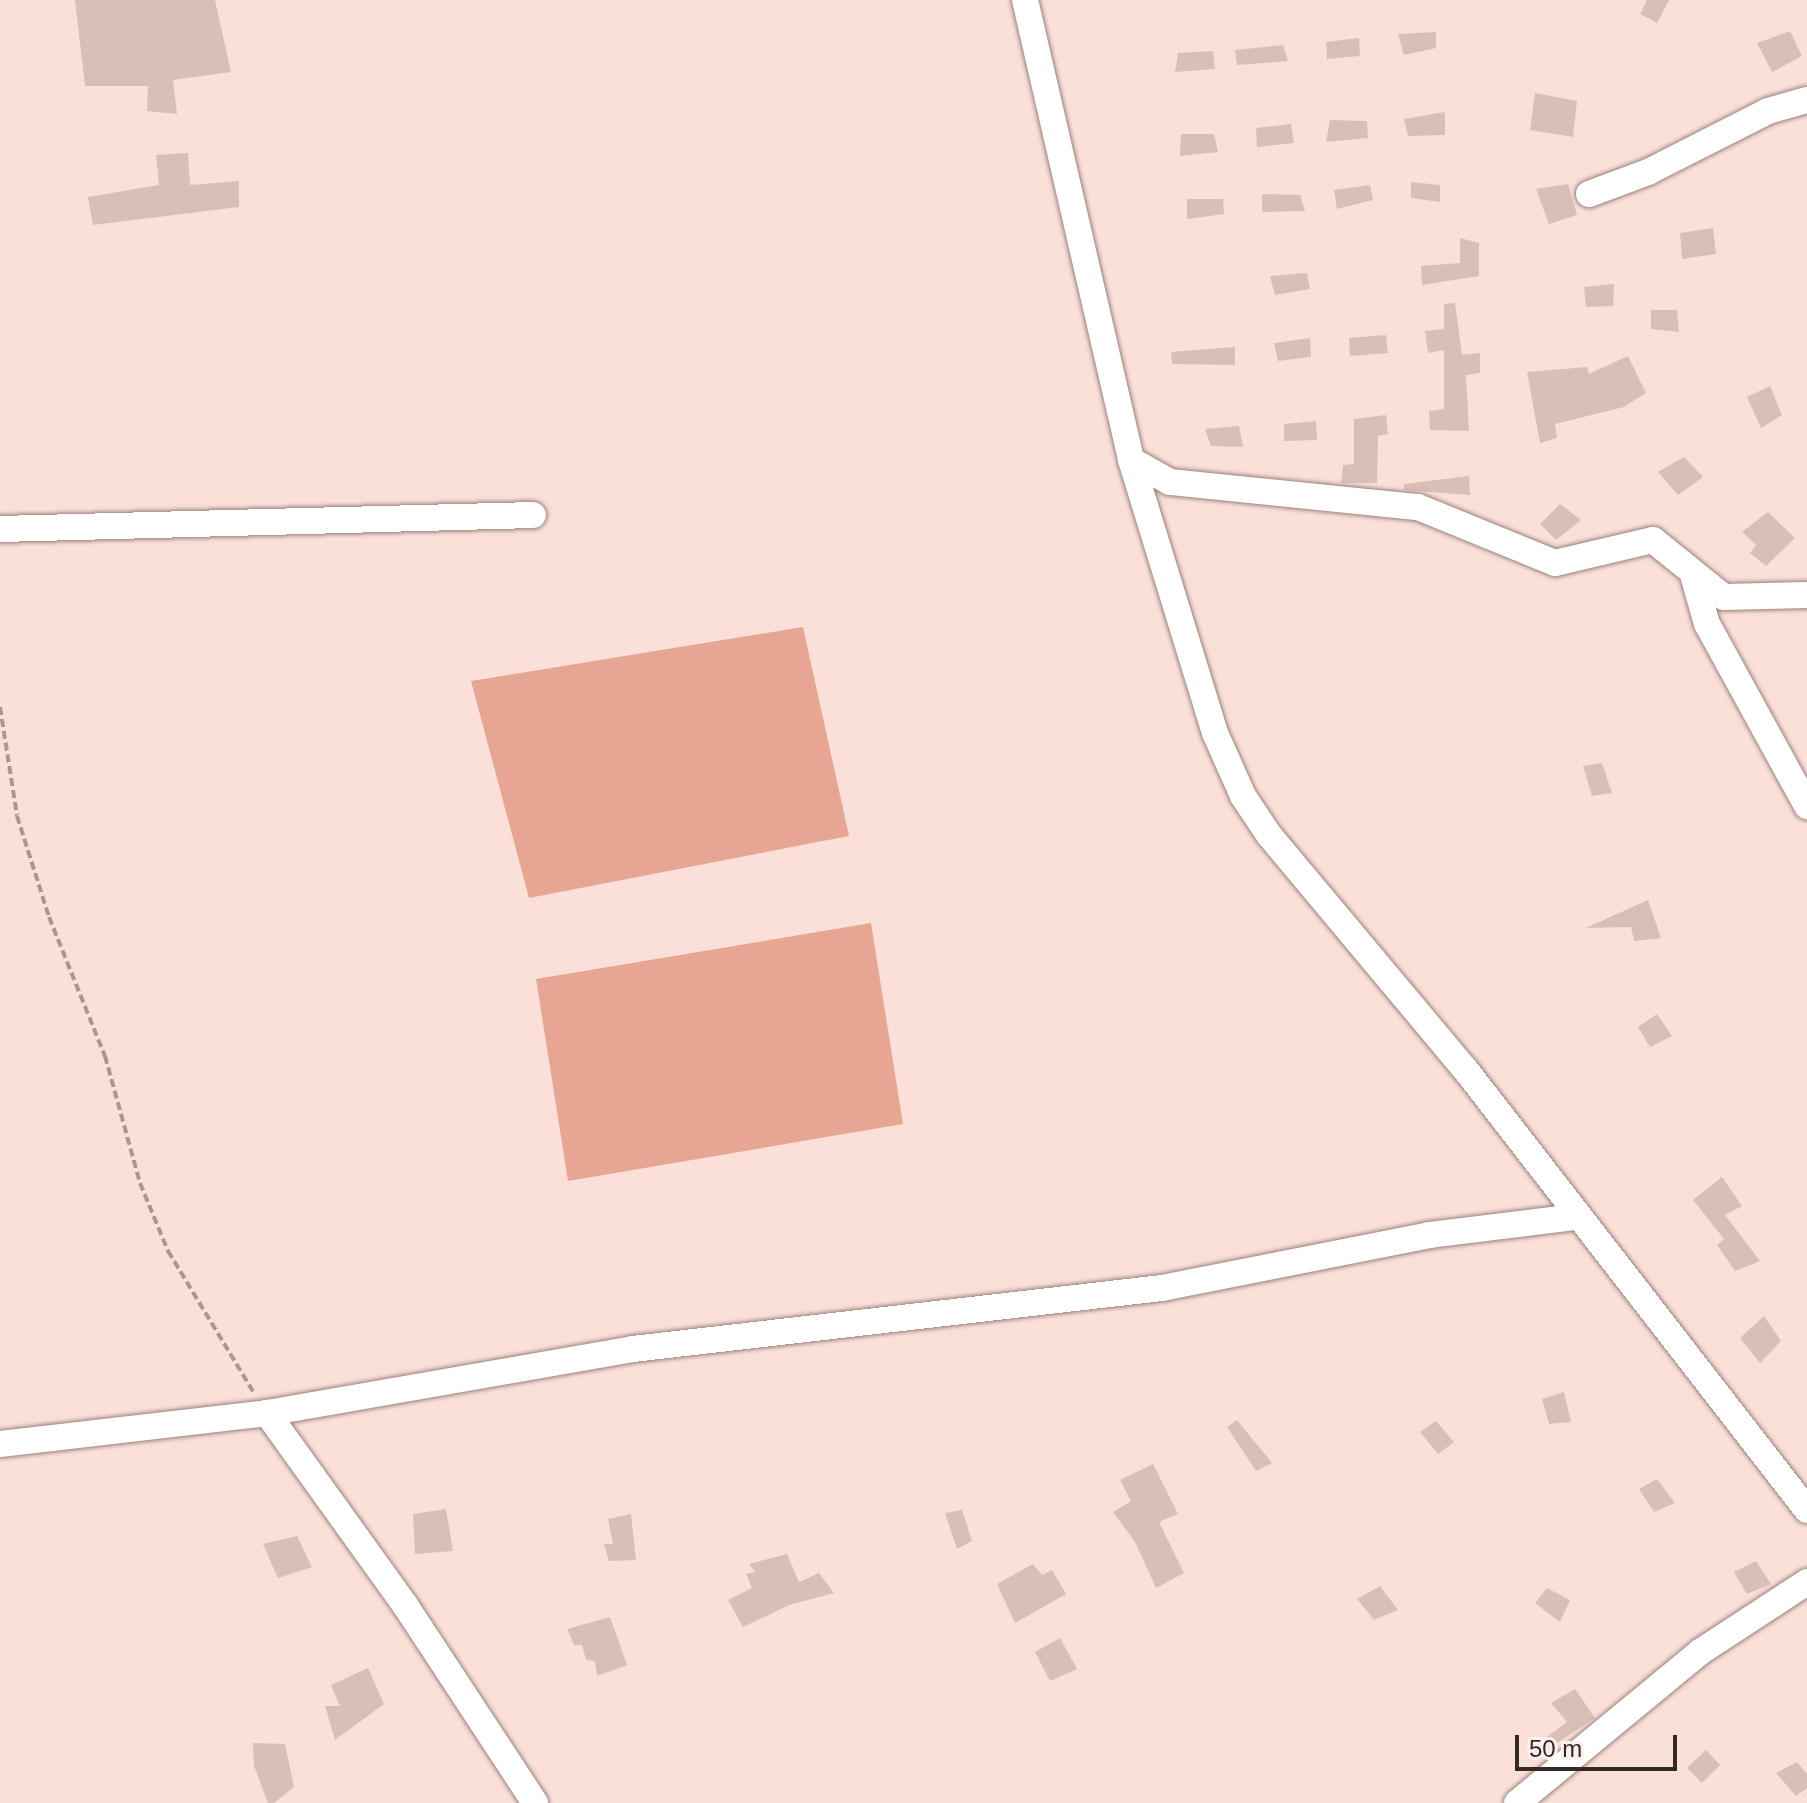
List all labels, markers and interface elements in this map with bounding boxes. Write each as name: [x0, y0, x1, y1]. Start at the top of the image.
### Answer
scale bar: [1519, 1719, 1681, 1769]
text: 50 m: [1529, 1735, 1582, 1762]

